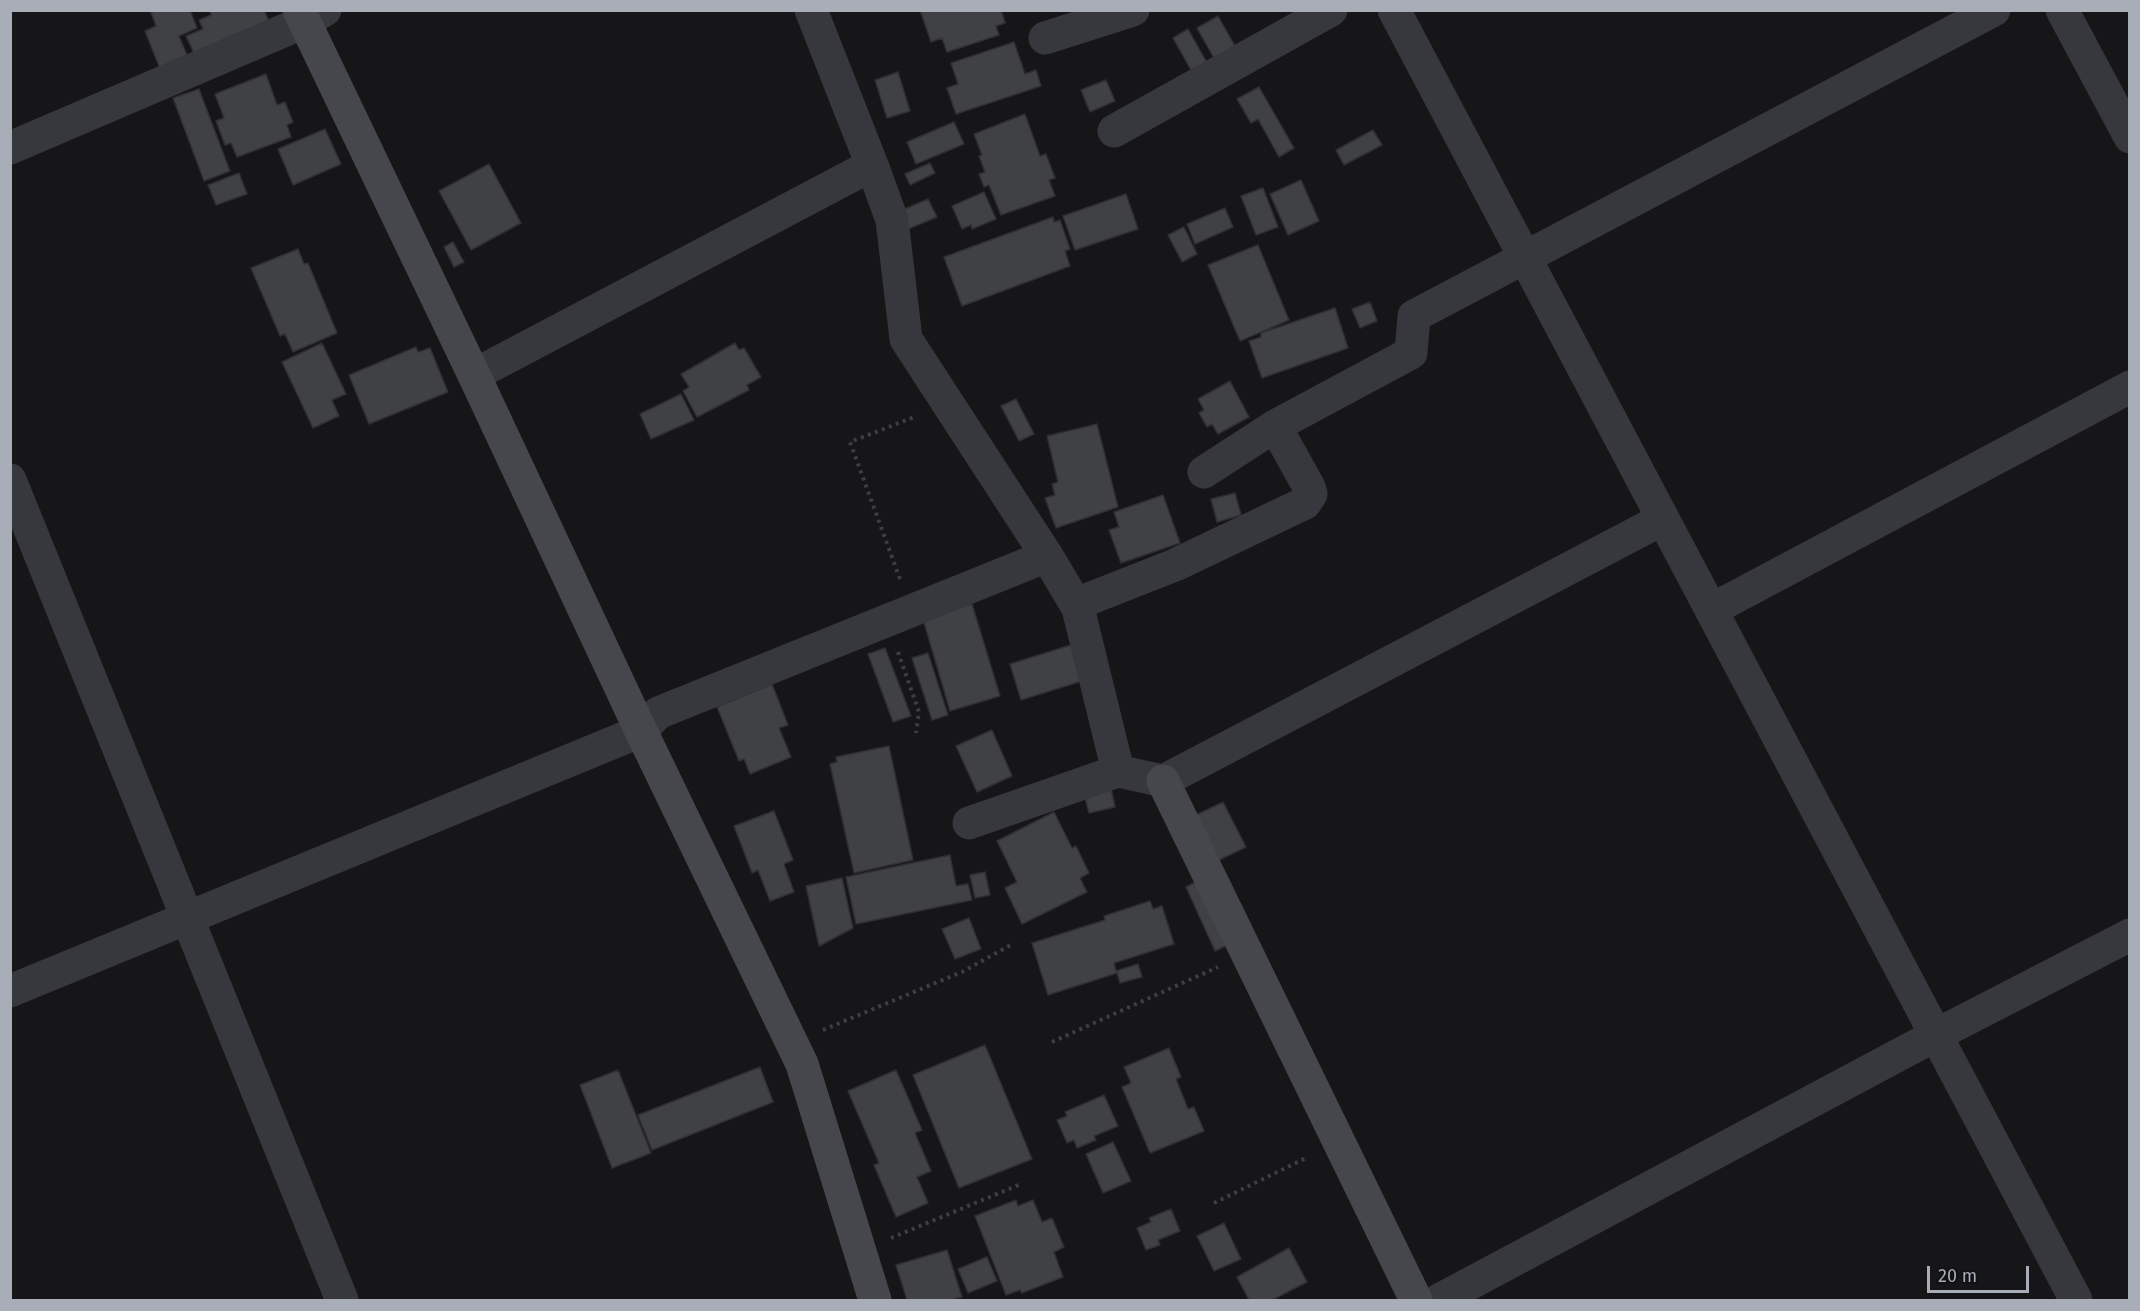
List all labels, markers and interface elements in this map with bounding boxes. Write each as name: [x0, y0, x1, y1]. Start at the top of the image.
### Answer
scale bar: [1930, 1254, 2032, 1292]
text: 20 m: [1938, 1265, 1977, 1287]

